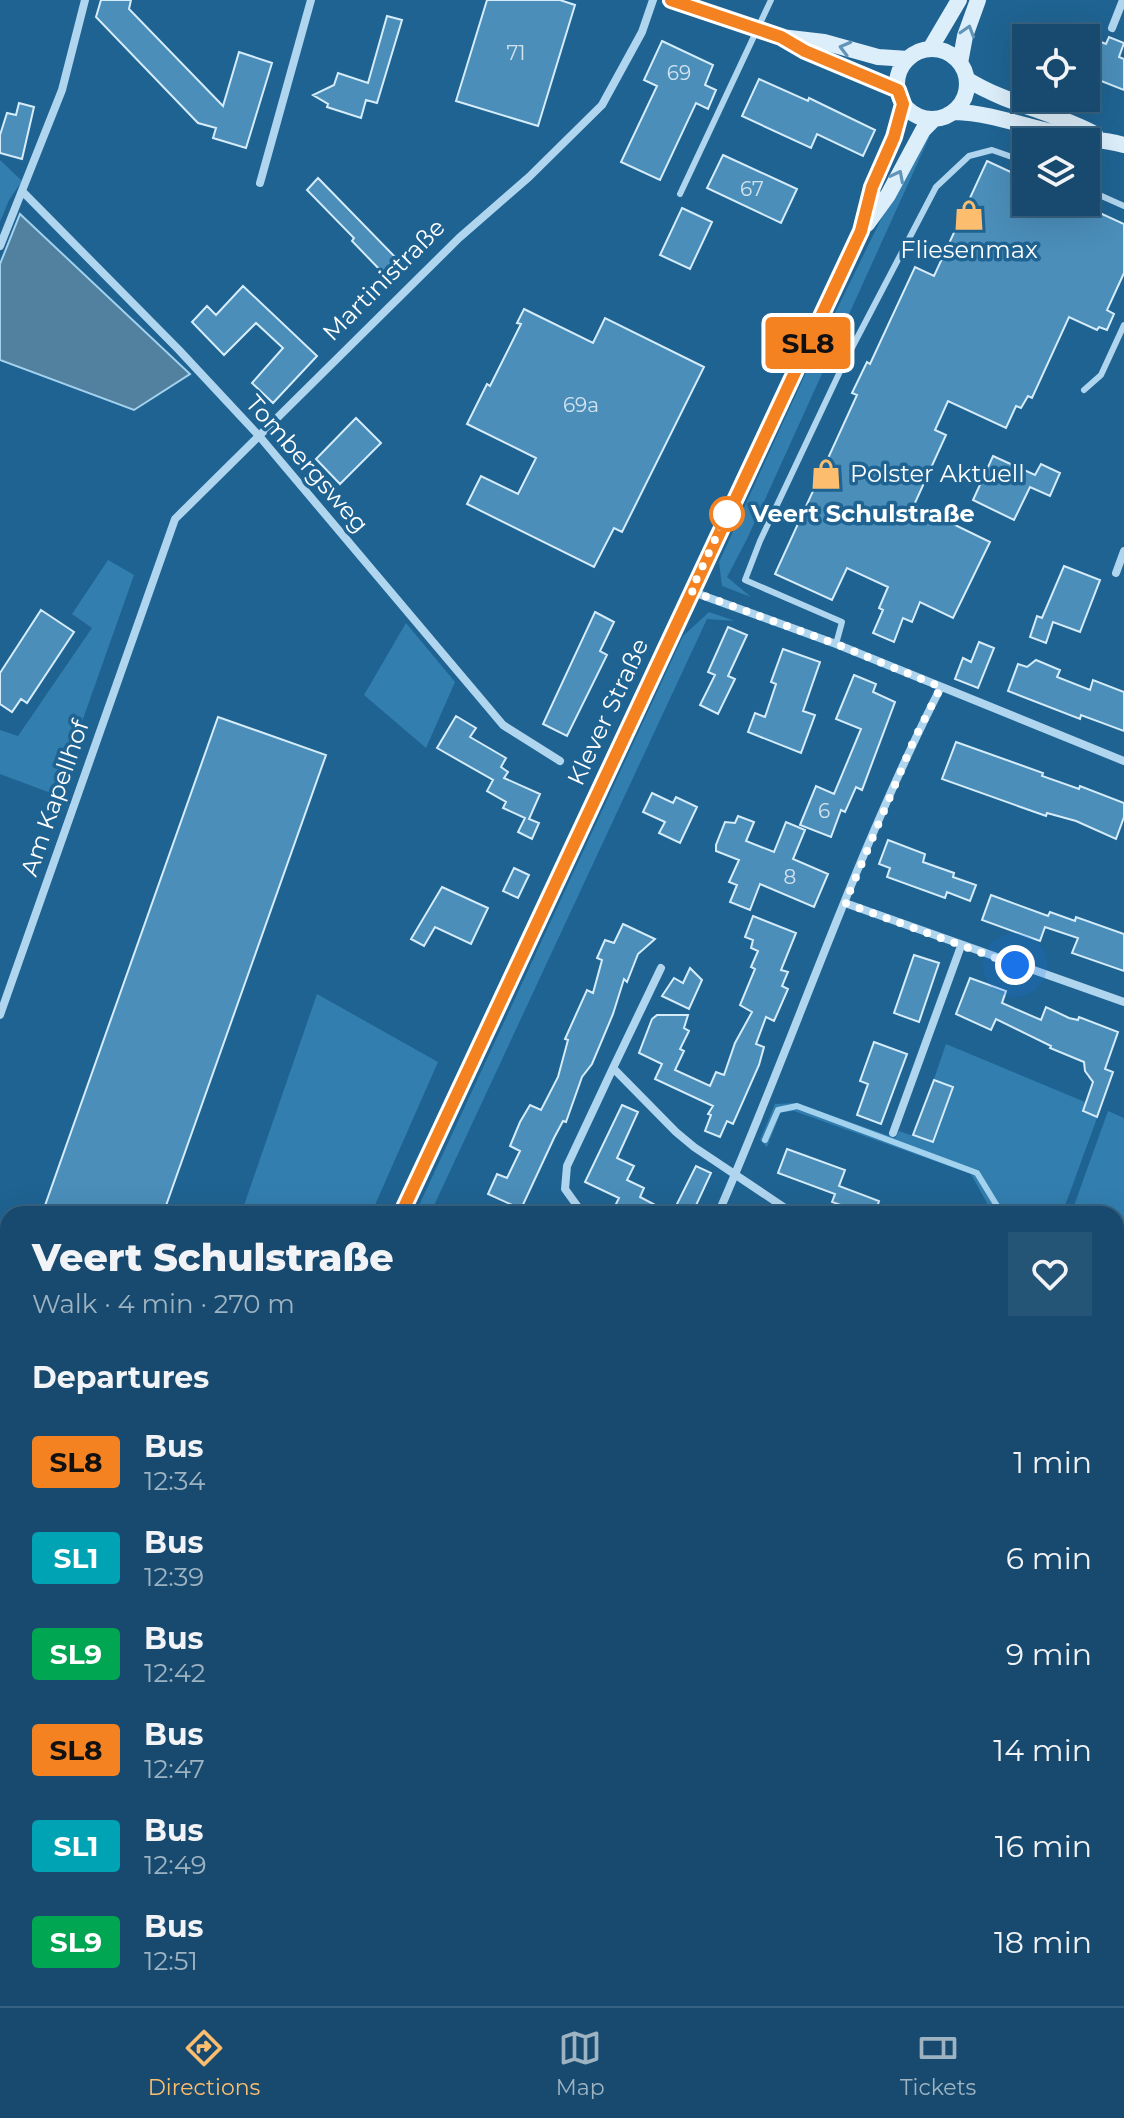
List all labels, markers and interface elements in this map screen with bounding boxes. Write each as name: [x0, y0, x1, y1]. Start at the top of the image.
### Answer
map controls: [1012, 24, 1100, 216]
button: locate: [1012, 24, 1100, 112]
one-way arrow: [958, 25, 974, 39]
one-way arrow: [838, 40, 852, 57]
house number: 71: [506, 41, 526, 65]
house number: 69: [667, 61, 691, 85]
button: layers: [1012, 128, 1100, 216]
one-way arrow: [888, 169, 904, 184]
house number: 67: [740, 177, 764, 201]
shop icon: Fliesenmax: [952, 198, 986, 232]
street label: Martinistraße: [317, 213, 451, 347]
place label: Fliesenmax: [900, 235, 1038, 264]
line badge: SL8: [762, 317, 854, 369]
text: SL8: [781, 326, 835, 360]
street label: Tombergsweg: [240, 389, 375, 538]
house number: 69a: [563, 393, 599, 417]
shop icon: Polster Aktuell: [809, 457, 843, 491]
place label: Polster Aktuell: [850, 459, 1025, 488]
marker: Veert Schulstraße: [710, 497, 744, 531]
place label: Veert Schulstraße: [750, 499, 975, 528]
street label: Klever Straße: [561, 634, 654, 790]
street label: Am Kapellhof: [14, 715, 95, 880]
house number: 6: [818, 799, 830, 823]
house number: 8: [784, 865, 796, 889]
your location: [995, 945, 1035, 985]
button: heart: [1008, 1232, 1092, 1316]
text: Veert Schulstraße: [32, 1234, 394, 1281]
text: Walk · 4 min · 270 m: [32, 1288, 295, 1320]
text: Departures: [32, 1359, 209, 1396]
text: Bus: [144, 1428, 204, 1465]
text: 1 min: [1013, 1444, 1092, 1481]
text: SL8: [49, 1445, 103, 1479]
text: 12:34: [144, 1465, 206, 1497]
text: Bus: [144, 1524, 204, 1561]
text: 6 min: [1006, 1540, 1092, 1577]
text: SL1: [54, 1541, 98, 1575]
text: 12:39: [144, 1561, 204, 1593]
text: Bus: [144, 1620, 204, 1657]
text: 9 min: [1006, 1636, 1092, 1673]
text: SL9: [50, 1637, 102, 1671]
text: 12:42: [144, 1657, 206, 1689]
text: Bus: [144, 1716, 204, 1753]
text: 14 min: [993, 1732, 1092, 1769]
text: SL8: [49, 1733, 103, 1767]
text: 12:47: [144, 1753, 205, 1785]
text: Bus: [144, 1812, 204, 1849]
text: 16 min: [995, 1828, 1092, 1865]
text: SL1: [54, 1829, 98, 1863]
text: 12:49: [144, 1849, 207, 1881]
text: Bus: [144, 1908, 204, 1945]
text: 18 min: [994, 1924, 1092, 1961]
text: SL9: [50, 1925, 102, 1959]
text: 12:51: [144, 1945, 198, 1977]
tab: Directions: [148, 2026, 260, 2101]
tab: Map: [556, 2026, 605, 2101]
tab: Tickets: [900, 2026, 976, 2101]

